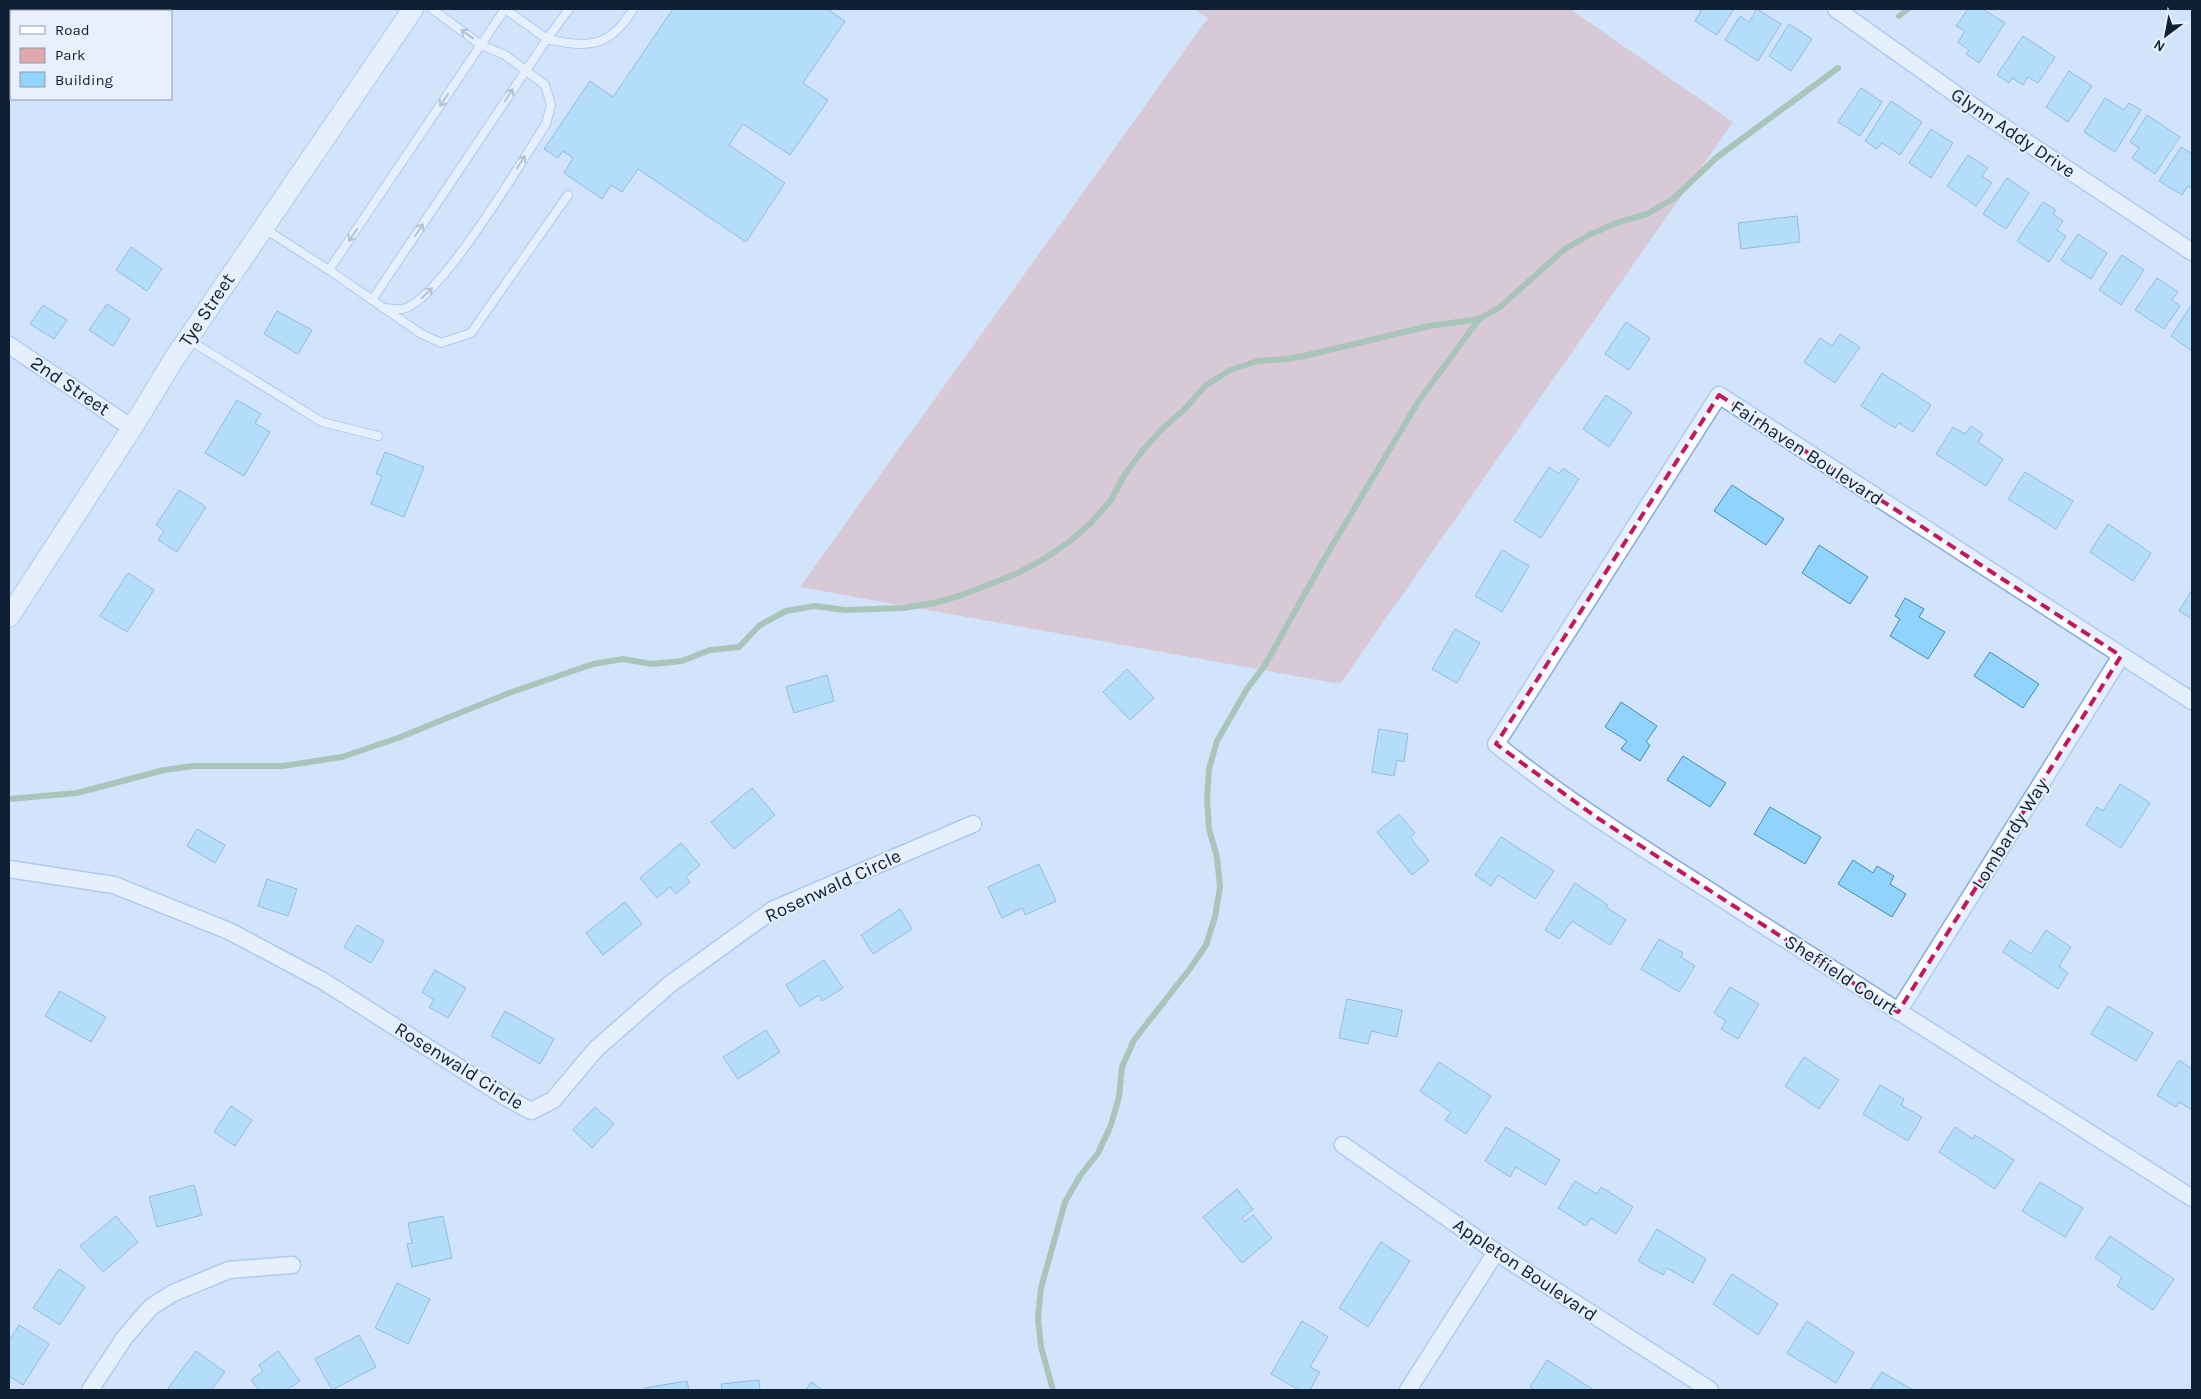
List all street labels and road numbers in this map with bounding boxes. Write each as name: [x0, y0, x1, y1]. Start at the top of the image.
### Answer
street label: Glynn Addy Drive: [1947, 83, 2079, 183]
street label: Tye Street: [175, 269, 239, 351]
street label: 2nd Street: [26, 352, 114, 420]
street label: Fairhaven Boulevard: [1727, 396, 1887, 510]
street label: Lombardy Way: [1967, 775, 2053, 893]
street label: Rosenwald Circle: [761, 845, 905, 927]
street label: Sheffield Court: [1781, 930, 1901, 1020]
street label: Rosenwald Circle: [391, 1018, 527, 1114]
street label: Appleton Boulevard: [1449, 1214, 1601, 1326]

